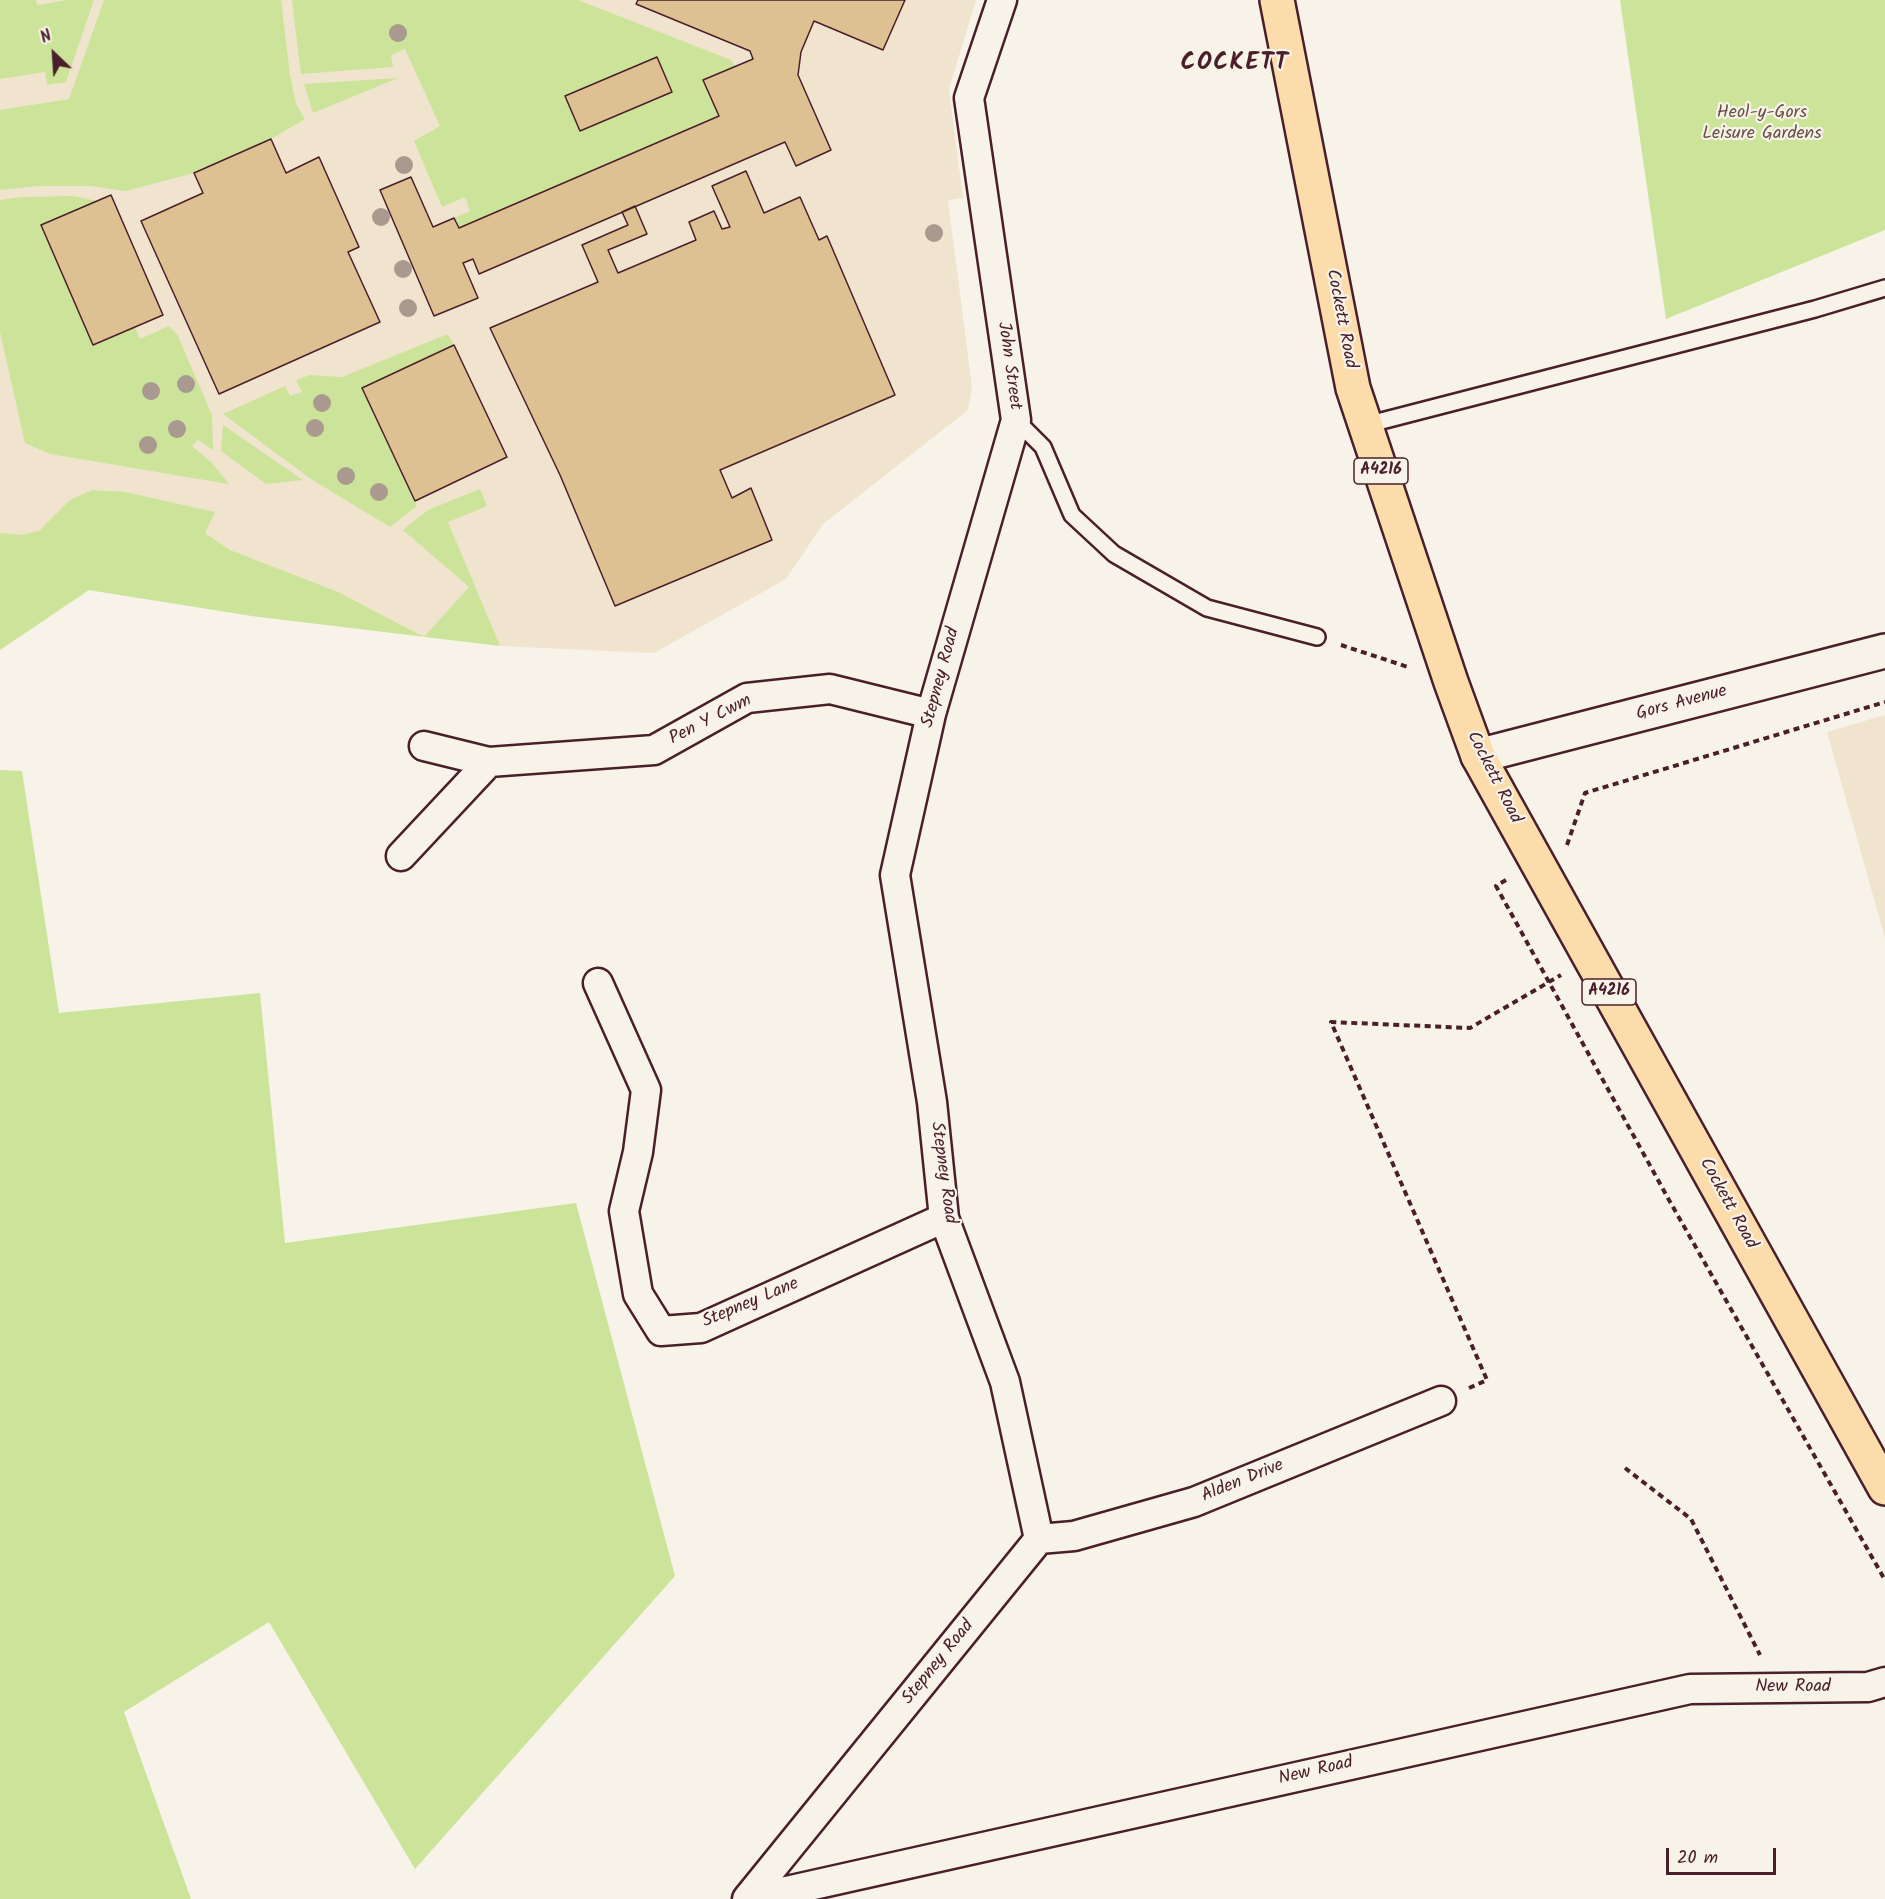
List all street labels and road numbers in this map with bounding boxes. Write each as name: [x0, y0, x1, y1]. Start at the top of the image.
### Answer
street label: Cockett Road: [1320, 268, 1360, 370]
street label: John Street: [991, 321, 1025, 411]
road number: A4216: [1354, 458, 1408, 484]
street label: Stepney Road: [918, 626, 966, 730]
street label: Gors Avenue: [1634, 682, 1730, 726]
street label: Pen Y Cwm: [666, 691, 756, 751]
street label: Cockett Road: [1461, 728, 1525, 828]
road number: A4216: [1582, 979, 1636, 1005]
street label: Stepney Road: [924, 1121, 960, 1225]
street label: Cockett Road: [1693, 1155, 1761, 1253]
street label: Stepney Lane: [700, 1274, 802, 1334]
street label: Alden Drive: [1199, 1456, 1287, 1508]
street label: Stepney Road: [898, 1616, 980, 1710]
street label: New Road: [1755, 1677, 1831, 1699]
street label: New Road: [1277, 1753, 1355, 1791]

